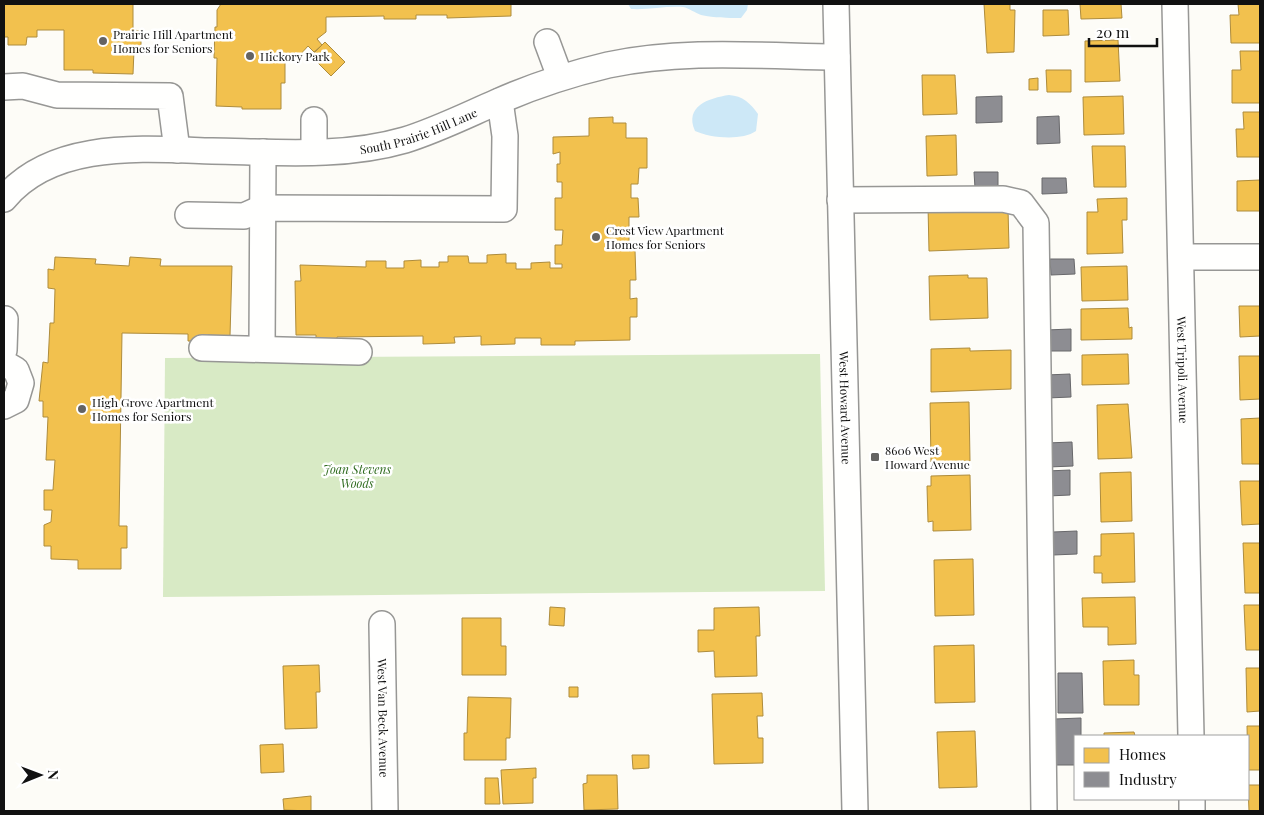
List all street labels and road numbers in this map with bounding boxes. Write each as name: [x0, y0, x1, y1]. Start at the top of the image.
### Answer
street label: South Prairie Hill Lane: [359, 104, 480, 157]
street label: West Tripoli Avenue: [1174, 315, 1192, 424]
street label: West Howard Avenue: [836, 350, 855, 465]
street label: West Van Beck Avenue: [375, 657, 392, 778]

